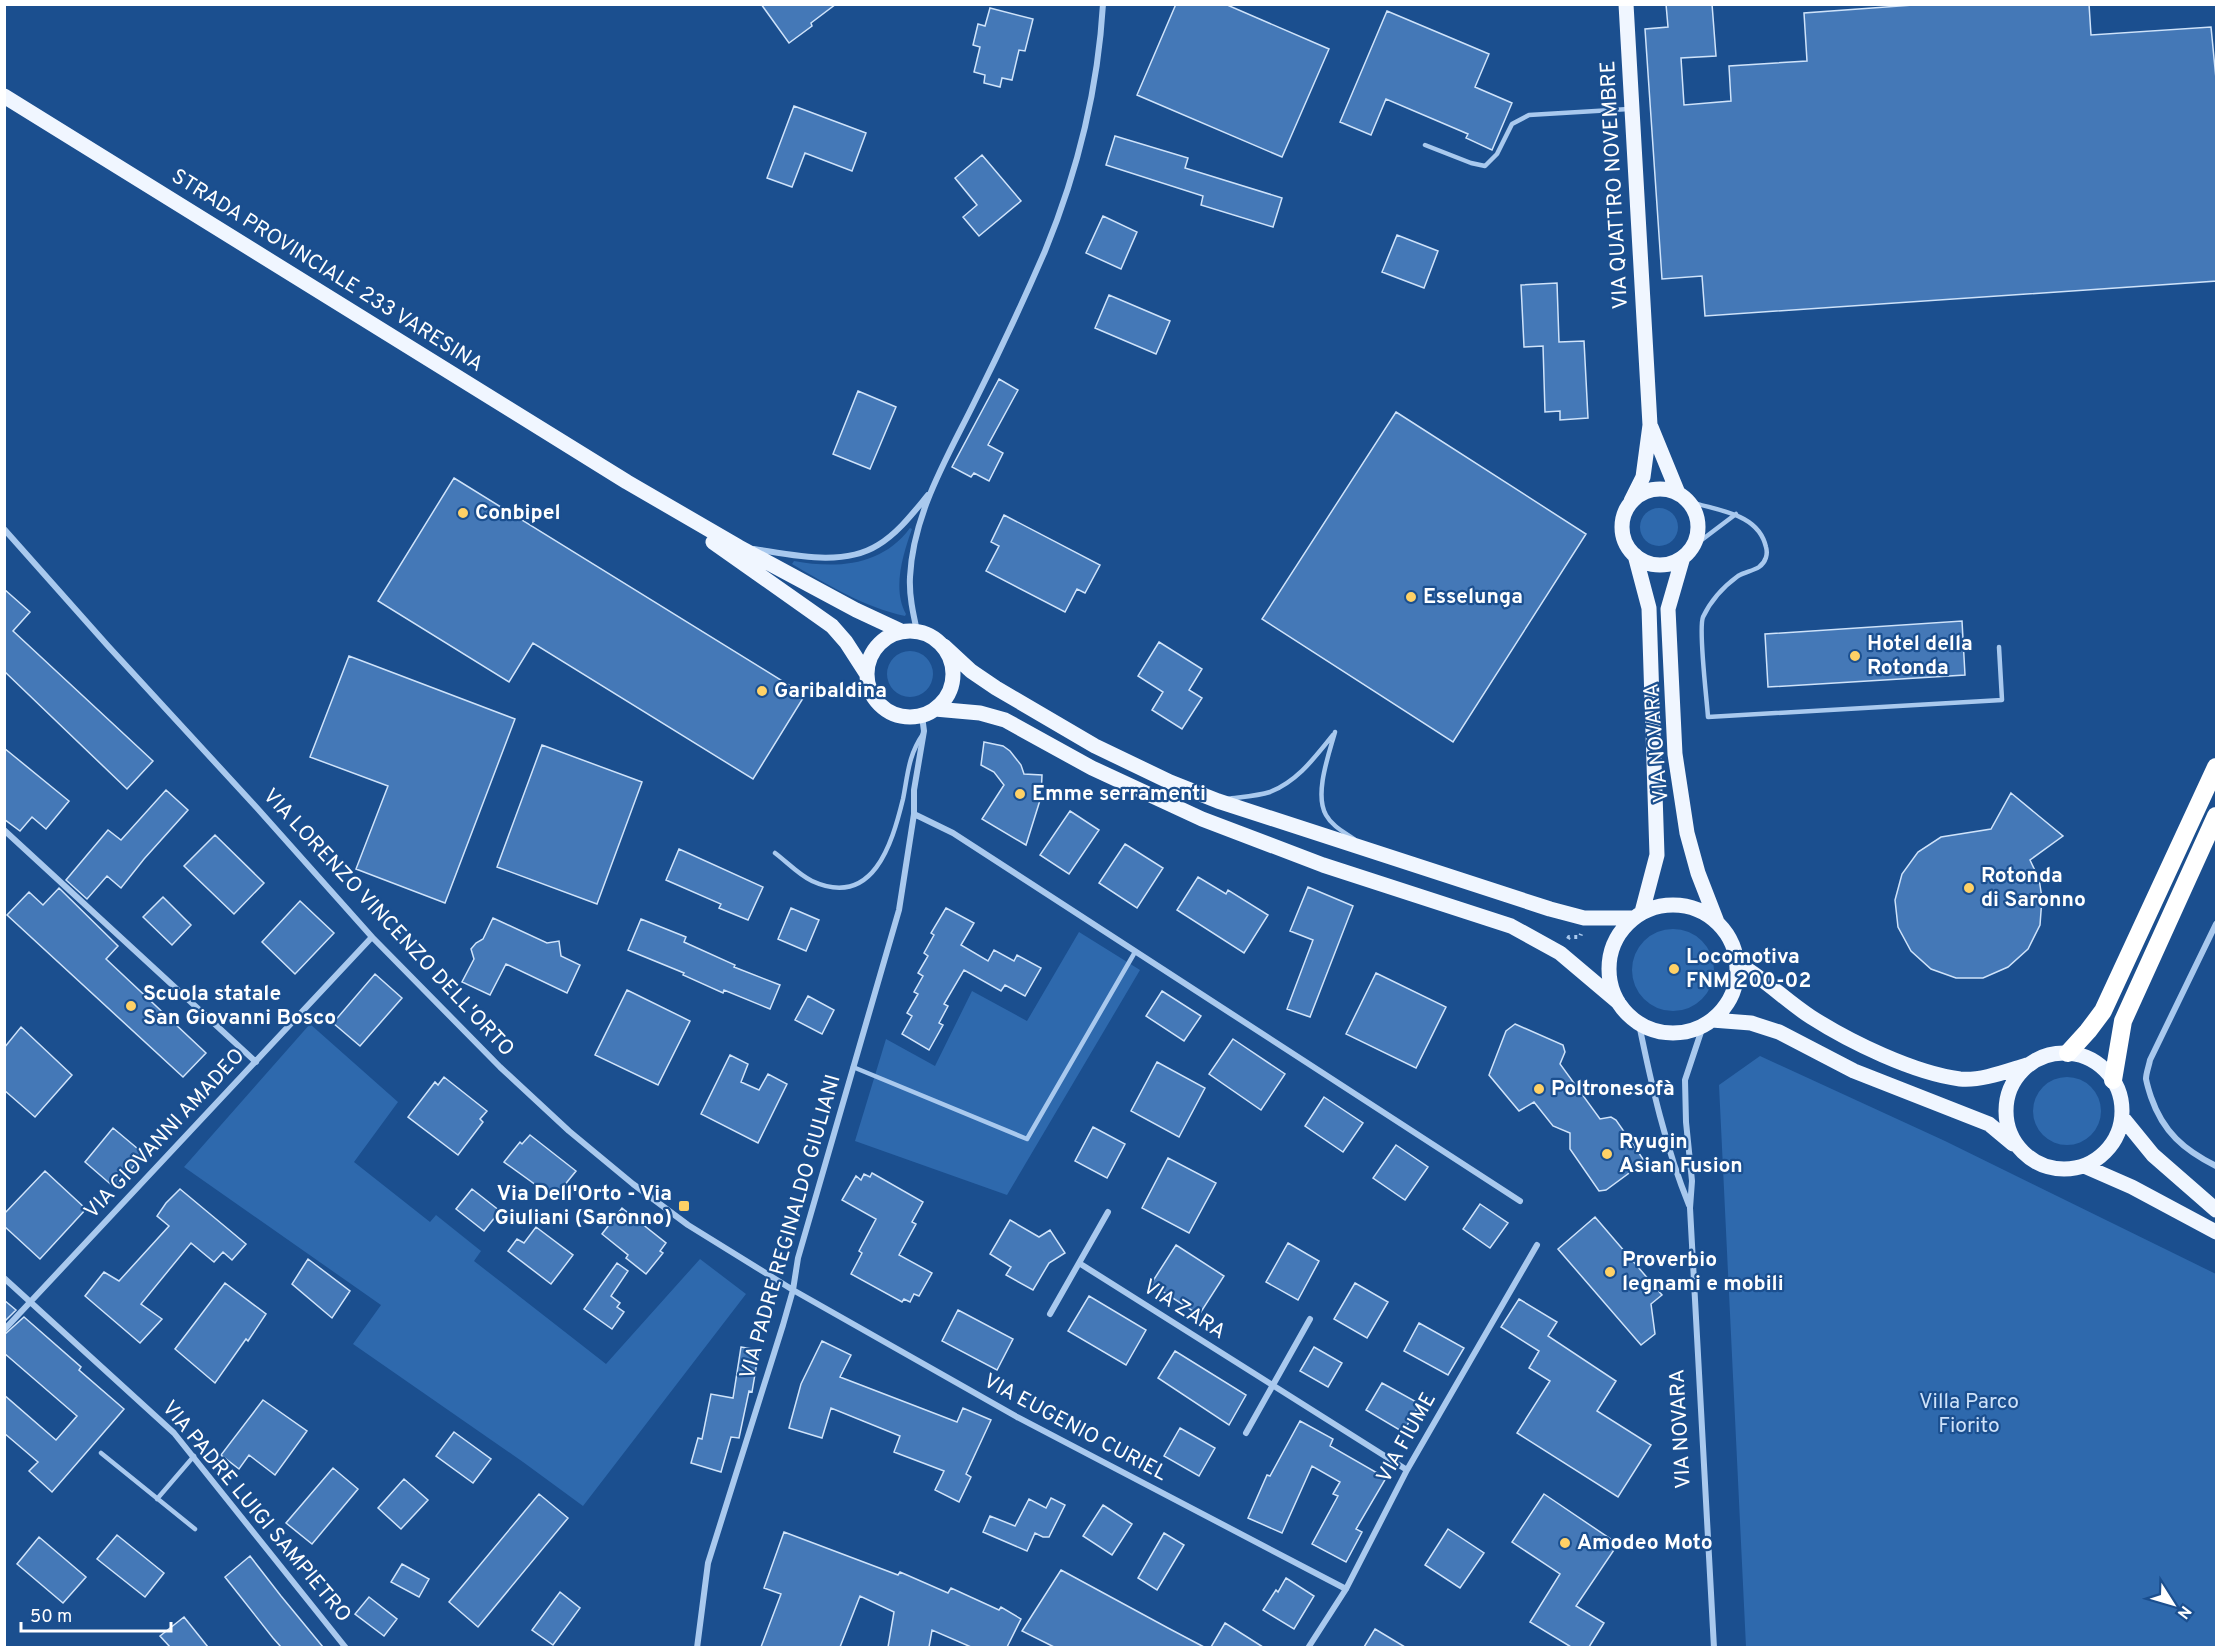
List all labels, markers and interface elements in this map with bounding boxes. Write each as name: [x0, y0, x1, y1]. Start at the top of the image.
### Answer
street label: VIA QUATTRO NOVEMBRE: [1595, 60, 1635, 310]
street label: STRADA PROVINCIALE 233 VARESINA: [166, 163, 488, 379]
place label: Conbipel: [475, 500, 561, 527]
marker: Conbipel: [456, 506, 470, 520]
place label: Esselunga: [1423, 584, 1523, 611]
marker: Esselunga: [1404, 590, 1418, 604]
place label: Hotel della Rotonda: [1867, 631, 1973, 682]
marker: Hotel della Rotonda: [1848, 649, 1862, 663]
place label: Garibaldina: [774, 678, 887, 705]
street label: VIA NOVARA: [1638, 682, 1676, 804]
marker: Garibaldina: [755, 684, 769, 698]
place label: Emme serramenti: [1032, 781, 1206, 808]
street label: VIA LORENZO VINCENZO DELL'ORTO: [256, 783, 520, 1063]
marker: Emme serramenti: [1013, 787, 1027, 801]
place label: Rotonda di Saronno: [1981, 863, 2086, 914]
marker: Rotonda di Saronno: [1962, 881, 1976, 895]
place label: Locomotiva FNM 200-02: [1686, 944, 1811, 995]
marker: Locomotiva FNM 200-02: [1667, 962, 1681, 976]
place label: Scuola statale San Giovanni Bosco: [143, 981, 336, 1032]
marker: Scuola statale San Giovanni Bosco: [124, 999, 138, 1013]
street label: VIA GIOVANNI AMADEO: [79, 1043, 251, 1225]
street label: VIA PADRE REGINALDO GIULIANI: [735, 1072, 847, 1382]
place label: Poltronesofà: [1551, 1076, 1675, 1103]
marker: Poltronesofà: [1532, 1082, 1546, 1096]
place label: Ryugin Asian Fusion: [1619, 1129, 1743, 1180]
marker: Ryugin Asian Fusion: [1600, 1147, 1614, 1161]
place label: Via Dell'Orto - Via Giuliani (Saronno): [495, 1181, 672, 1232]
marker: Via Dell'Orto - Via Giuliani (Saronno): [677, 1199, 691, 1213]
place label: Proverbio legnami e mobili: [1622, 1247, 1784, 1298]
marker: Proverbio legnami e mobili: [1603, 1265, 1617, 1279]
street label: VIA ZARA: [1138, 1274, 1230, 1346]
street label: VIA EUGENIO CURIEL: [978, 1368, 1172, 1488]
street label: VIA NOVARA: [1664, 1368, 1698, 1490]
street label: VIA FIUME: [1371, 1388, 1443, 1488]
park label: Villa Parco Fiorito: [1919, 1389, 2019, 1440]
street label: VIA PADRE LUIGI SAMPIETRO: [155, 1396, 357, 1628]
place label: Amodeo Moto: [1577, 1530, 1713, 1557]
marker: Amodeo Moto: [1558, 1536, 1572, 1550]
north arrow: [2143, 1574, 2203, 1634]
scale bar: [21, 1595, 171, 1633]
text: N: [2172, 1601, 2195, 1622]
text: 50 m: [30, 1606, 72, 1629]

